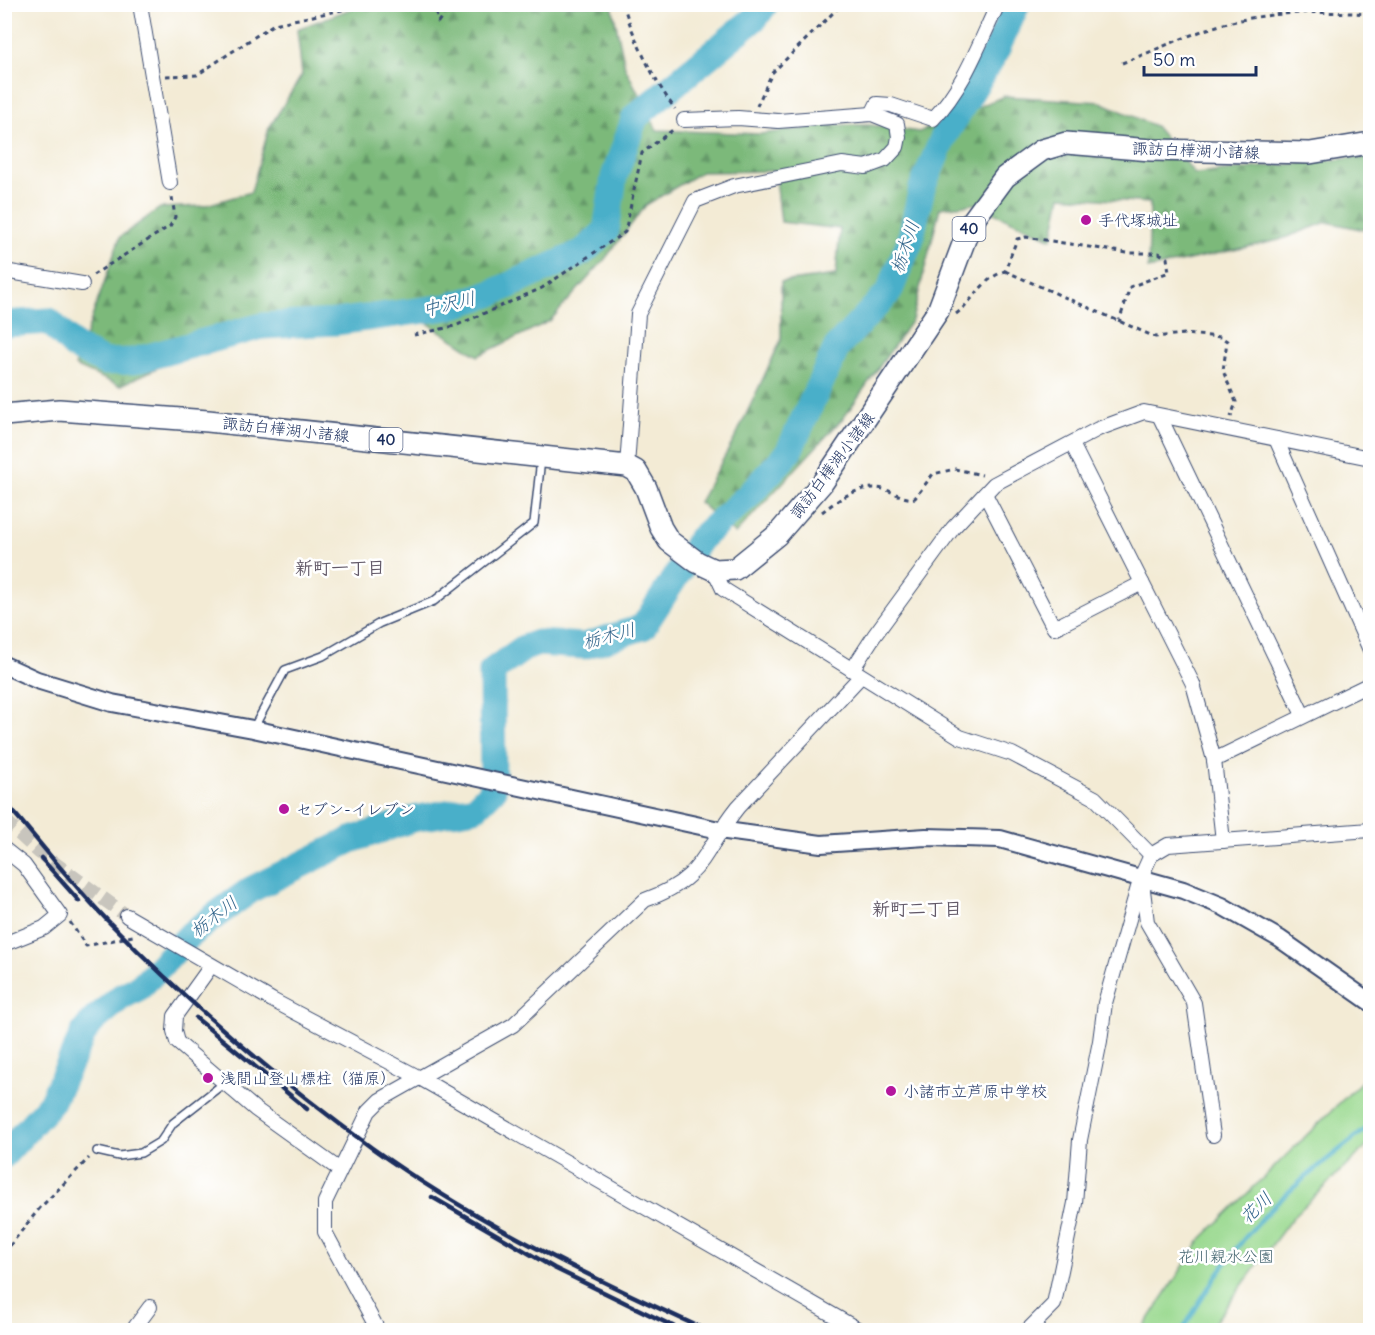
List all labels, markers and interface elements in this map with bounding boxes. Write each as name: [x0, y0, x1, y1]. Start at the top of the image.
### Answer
scale bar: [1144, 39, 1256, 77]
text: 50 m: [1153, 48, 1195, 71]
street label: 諏訪白樺湖小諸線: [1132, 138, 1260, 162]
place label: 手代塚城址: [1098, 210, 1178, 230]
marker: 手代塚城址: [1079, 213, 1093, 227]
road number: 40: [952, 217, 986, 241]
water label: 栃木川: [885, 218, 924, 276]
water label: 中沢川: [420, 286, 478, 321]
street label: 諏訪白樺湖小諸線: [785, 408, 879, 522]
street label: 諏訪白樺湖小諸線: [221, 412, 351, 446]
road number: 40: [370, 428, 402, 452]
district label: 新町一丁目: [295, 556, 385, 579]
water label: 栃木川: [580, 617, 638, 654]
place label: セブン-イレブン: [296, 799, 415, 819]
marker: セブン-イレブン: [277, 802, 291, 816]
water label: 栃木川: [185, 891, 242, 942]
district label: 新町二丁目: [872, 897, 962, 920]
place label: 浅間山登山標柱（猫原）: [220, 1068, 396, 1088]
marker: 浅間山登山標柱（猫原）: [201, 1071, 215, 1085]
place label: 小諸市立芦原中学校: [903, 1081, 1047, 1101]
marker: 小諸市立芦原中学校: [884, 1084, 898, 1098]
water label: 花川: [1235, 1187, 1277, 1228]
park label: 花川親水公園: [1178, 1246, 1274, 1266]

